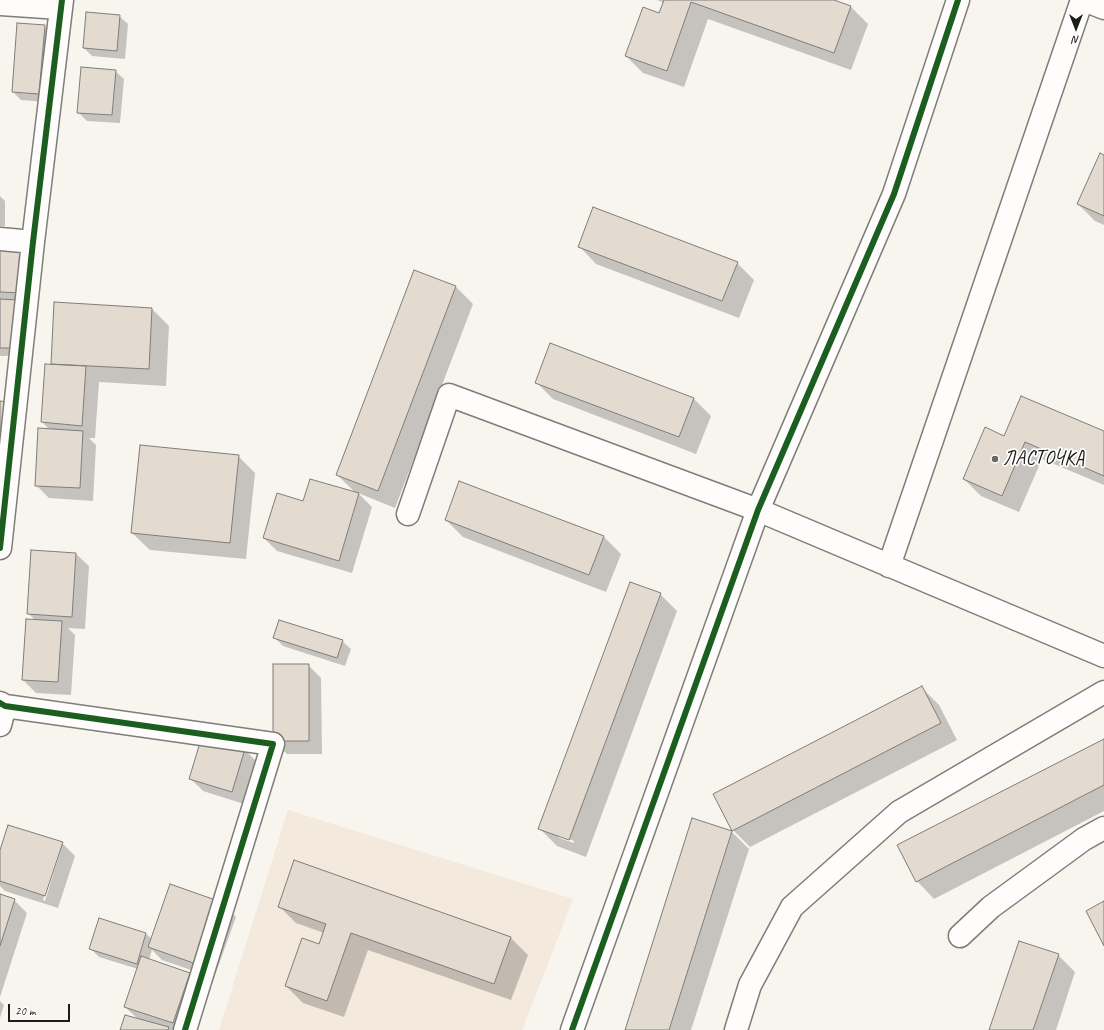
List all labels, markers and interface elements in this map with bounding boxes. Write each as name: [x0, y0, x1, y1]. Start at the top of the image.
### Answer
north arrow: [1056, 8, 1096, 48]
text: N: [1073, 33, 1079, 47]
place label: ЛАСТОЧКА: [1003, 447, 1084, 471]
marker: ЛАСТОЧКА: [990, 454, 1000, 464]
scale bar: [10, 996, 72, 1022]
text: 20 m: [15, 1003, 35, 1019]

